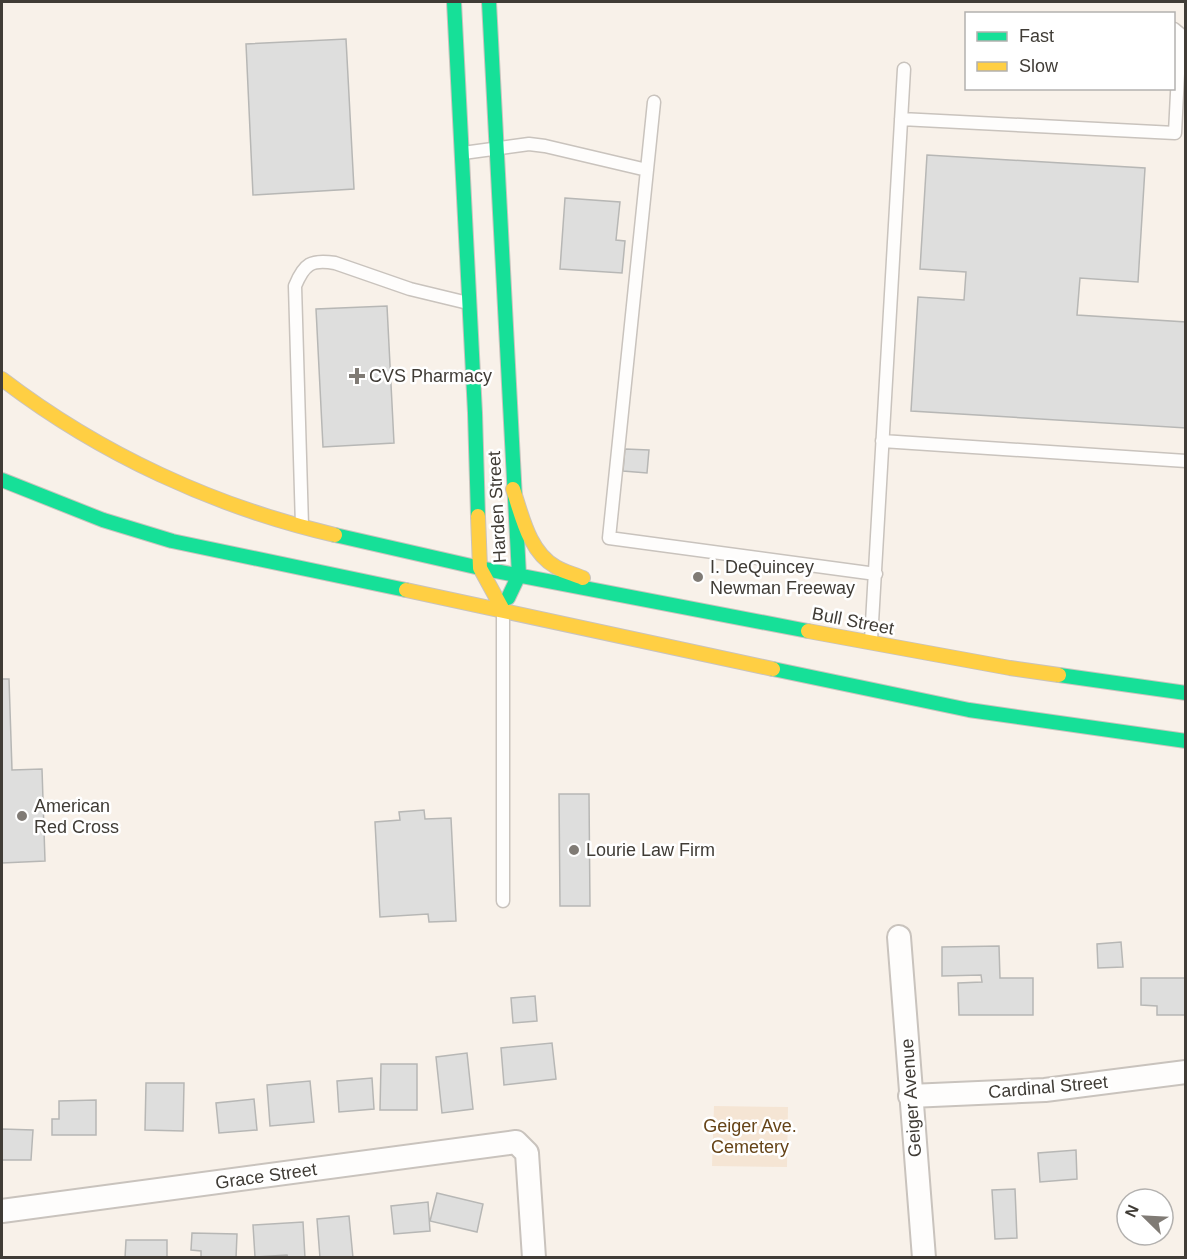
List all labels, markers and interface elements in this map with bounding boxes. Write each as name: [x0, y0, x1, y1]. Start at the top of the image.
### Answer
legend: [965, 12, 1175, 90]
text: Fast: [1019, 26, 1054, 46]
text: Slow: [1019, 56, 1059, 76]
place label: CVS Pharmacy: [369, 366, 492, 386]
marker: CVS Pharmacy: [350, 369, 364, 383]
street label: Harden Street: [484, 451, 510, 563]
place label: I. DeQuincey Newman Freeway: [710, 557, 855, 598]
marker: I. DeQuincey Newman Freeway: [691, 570, 705, 584]
street label: Bull Street: [810, 603, 896, 639]
place label: American Red Cross: [34, 796, 119, 837]
marker: American Red Cross: [15, 809, 29, 823]
place label: Lourie Law Firm: [586, 840, 715, 860]
marker: Lourie Law Firm: [567, 843, 581, 857]
street label: Geiger Avenue: [897, 1038, 925, 1158]
street label: Cardinal Street: [987, 1072, 1109, 1102]
park label: Geiger Ave. Cemetery: [703, 1116, 797, 1157]
street label: Grace Street: [214, 1159, 318, 1193]
north arrow: [1115, 1187, 1175, 1247]
text: N: [1122, 1202, 1142, 1220]

